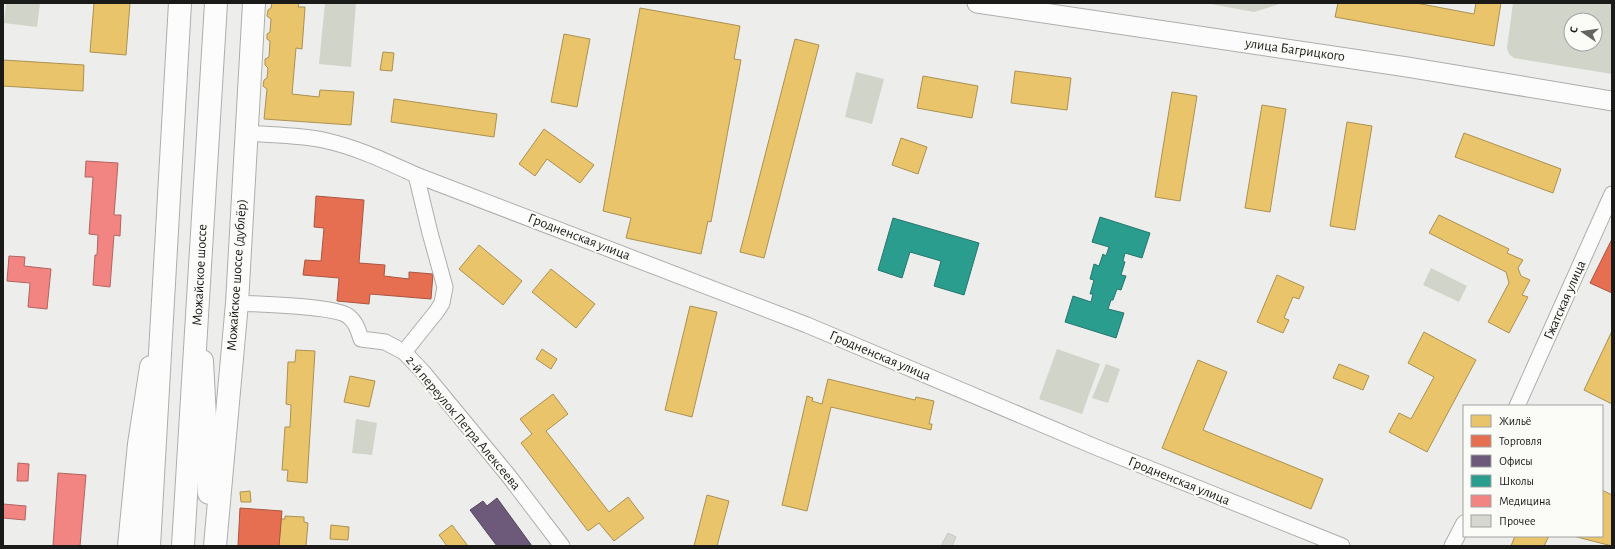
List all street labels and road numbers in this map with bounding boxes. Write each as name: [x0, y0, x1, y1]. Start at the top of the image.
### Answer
street label: улица Багрицкого: [1243, 36, 1346, 64]
street label: Можайское шоссе (дублёр): [225, 199, 249, 351]
street label: Гродненская улица: [526, 211, 633, 263]
street label: Можайское шоссе: [190, 224, 210, 326]
street label: Гжатская улица: [1541, 258, 1589, 342]
street label: Гродненская улица: [827, 328, 933, 384]
street label: 2-й переулок Петра Алексеева: [403, 353, 523, 493]
street label: Гродненская улица: [1126, 454, 1232, 508]

